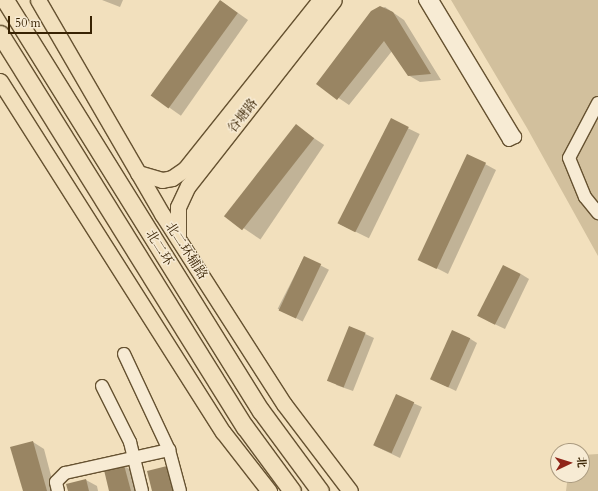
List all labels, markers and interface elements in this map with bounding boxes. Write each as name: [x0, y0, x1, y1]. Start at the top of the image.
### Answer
scale bar: [10, 8, 94, 34]
text: 50 m: [15, 15, 41, 31]
street label: 谷塘路: [225, 96, 261, 136]
street label: 北二环辅路: [162, 219, 210, 283]
street label: 北二环: [142, 227, 176, 269]
north arrow: [550, 443, 590, 483]
text: 北: [574, 456, 589, 468]

